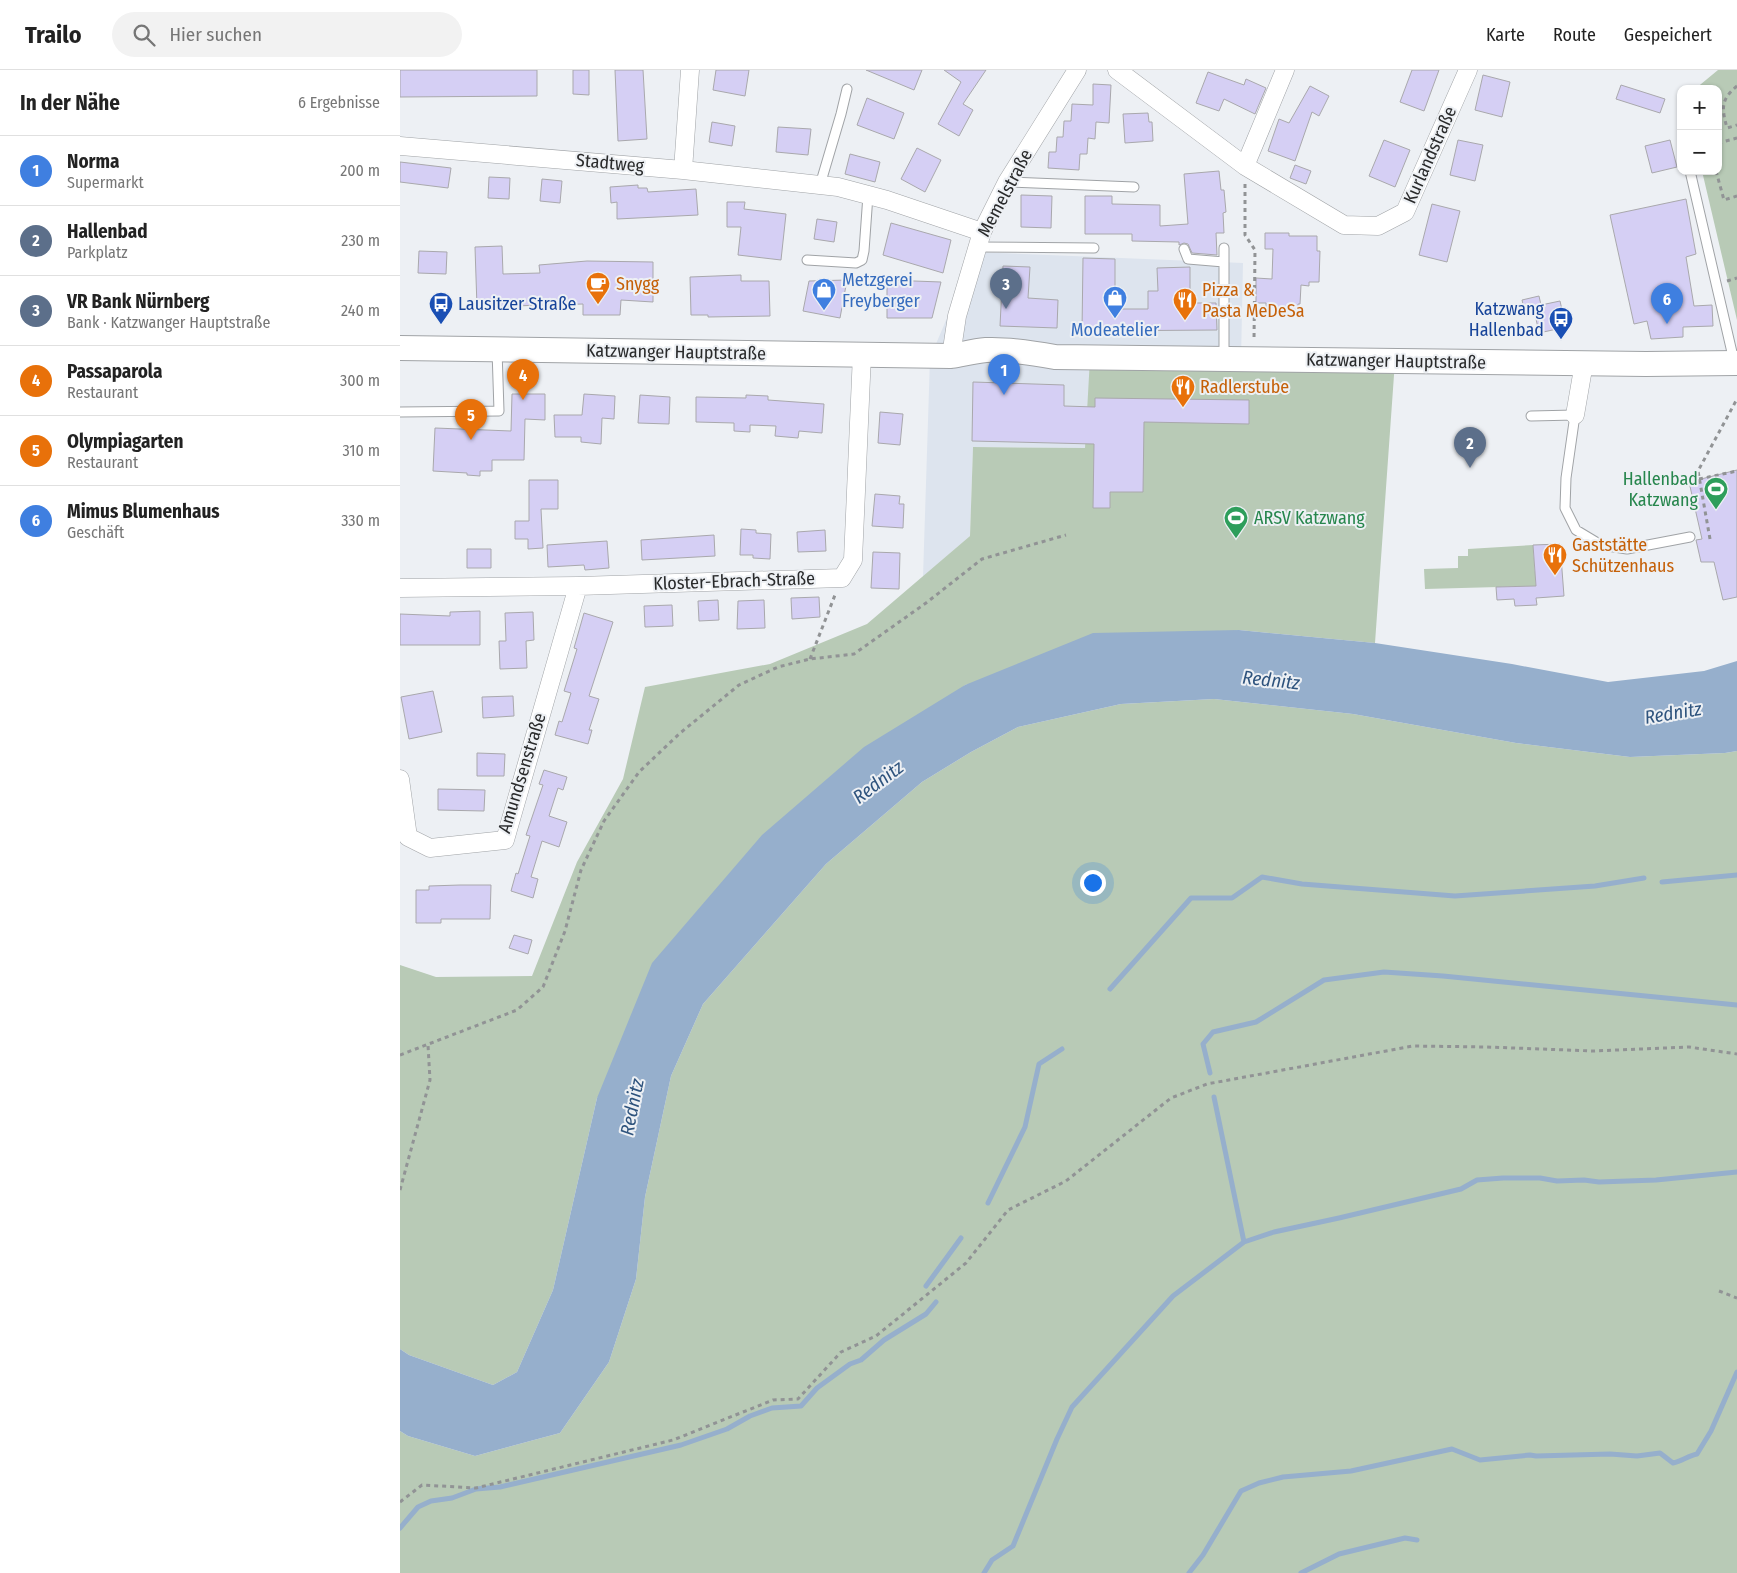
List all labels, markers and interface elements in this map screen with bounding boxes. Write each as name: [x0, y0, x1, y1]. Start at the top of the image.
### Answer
search box: [112, 12, 462, 57]
text: Trailo: [25, 21, 82, 49]
icon: search: [130, 21, 158, 49]
text: Hier suchen: [170, 23, 262, 46]
text: Karte: [1486, 24, 1525, 46]
text: Route: [1553, 24, 1596, 46]
text: Gespeichert: [1624, 24, 1712, 46]
map controls: [1677, 85, 1722, 175]
button: +: [1677, 85, 1722, 130]
text: In der Nähe: [20, 90, 120, 116]
text: 6 Ergebnisse: [298, 93, 380, 112]
street label: Kurlandstraße: [1399, 103, 1461, 207]
button: −: [1677, 130, 1722, 175]
street label: Memelstraße: [973, 145, 1037, 240]
street label: Stadtweg: [575, 149, 645, 177]
text: Norma: [67, 150, 119, 173]
text: 1: [33, 161, 39, 180]
text: 200 m: [340, 161, 380, 180]
text: Supermarkt: [67, 173, 144, 192]
text: Hallenbad: [67, 220, 148, 243]
text: 2: [32, 231, 40, 250]
text: 230 m: [341, 231, 380, 250]
text: Parkplatz: [67, 243, 127, 262]
pin: 3: [990, 268, 1022, 309]
place label: Metzgerei Freyberger: [842, 269, 920, 312]
cafe icon: Snygg: [585, 271, 611, 305]
place label: Snygg: [616, 273, 660, 295]
shop icon: Metzgerei Freyberger: [811, 277, 837, 311]
place label: Pizza & Pasta MeDeSa: [1202, 279, 1305, 322]
pin: 6: [1651, 283, 1683, 324]
shop icon: Modeatelier: [1102, 285, 1128, 319]
restaurant icon: Pizza & Pasta MeDeSa: [1172, 287, 1198, 321]
text: VR Bank Nürnberg: [67, 290, 210, 313]
bus stop icon: Lausitzer Straße: [428, 291, 454, 325]
place label: Lausitzer Straße: [458, 293, 577, 315]
place label: Katzwang Hallenbad: [1469, 298, 1545, 341]
text: 3: [32, 301, 40, 320]
text: 240 m: [341, 301, 380, 320]
bus stop icon: Katzwang Hallenbad: [1548, 306, 1574, 340]
text: Bank · Katzwanger Hauptstraße: [67, 313, 270, 332]
place label: Modeatelier: [1071, 319, 1160, 341]
street label: Katzwanger Hauptstraße: [586, 339, 766, 365]
street label: Katzwanger Hauptstraße: [1306, 348, 1486, 374]
pin: 1: [988, 354, 1020, 395]
pin: 4: [507, 359, 539, 400]
text: Passaparola: [67, 360, 162, 383]
text: 4: [32, 371, 40, 390]
text: 300 m: [340, 371, 380, 390]
restaurant icon: Radlerstube: [1170, 374, 1196, 408]
place label: Radlerstube: [1200, 376, 1289, 398]
text: Restaurant: [67, 383, 138, 402]
pin: 5: [455, 399, 487, 440]
pin: 2: [1454, 427, 1486, 468]
text: Olympiagarten: [67, 430, 183, 453]
text: 5: [32, 441, 40, 460]
text: 310 m: [343, 441, 380, 460]
text: Restaurant: [67, 453, 138, 472]
place label: Hallenbad Katzwang: [1623, 468, 1699, 511]
sports icon: Hallenbad Katzwang: [1703, 476, 1729, 510]
text: Mimus Blumenhaus: [67, 500, 220, 523]
sports icon: ARSV Katzwang: [1223, 505, 1249, 539]
place label: ARSV Katzwang: [1254, 507, 1365, 529]
text: 6: [32, 511, 40, 530]
text: 330 m: [341, 511, 380, 530]
text: Geschäft: [67, 523, 124, 542]
place label: Gaststätte Schützenhaus: [1572, 534, 1674, 577]
restaurant icon: Gaststätte Schützenhaus: [1542, 542, 1568, 576]
street label: Kloster-Ebrach-Straße: [653, 567, 815, 595]
water label: Rednitz: [1241, 666, 1301, 694]
water label: Rednitz: [1643, 697, 1704, 729]
street label: Amundsenstraße: [493, 710, 551, 836]
water label: Rednitz: [848, 755, 908, 808]
your location: [1080, 870, 1106, 896]
water label: Rednitz: [615, 1076, 649, 1137]

